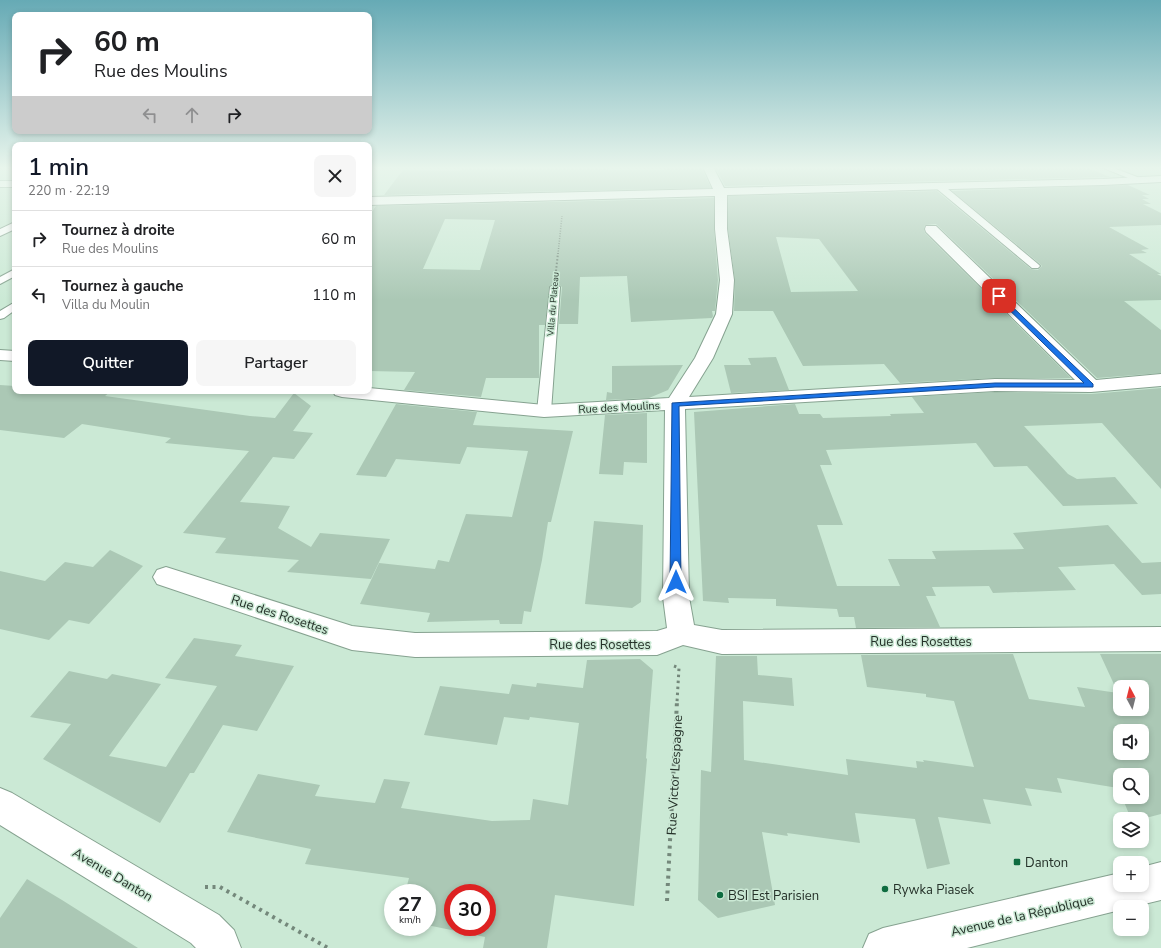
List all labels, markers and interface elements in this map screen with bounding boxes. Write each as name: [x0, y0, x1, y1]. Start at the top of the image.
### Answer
text: 60 m: [94, 23, 160, 61]
icon: right: [28, 28, 80, 80]
text: Rue des Moulins: [94, 59, 228, 83]
icon: left: [139, 104, 161, 126]
icon: ahead: [181, 104, 203, 126]
icon: right: [223, 104, 245, 126]
text: 1 min: [28, 151, 89, 183]
button: close: [314, 155, 356, 197]
text: 220 m · 22:19: [28, 182, 110, 200]
text: Tournez à droite: [62, 220, 175, 240]
icon: right: [28, 228, 50, 250]
text: 60 m: [321, 229, 356, 249]
text: Rue des Moulins: [62, 240, 158, 258]
street label: Villa du Plateau: [544, 272, 562, 337]
text: Tournez à gauche: [62, 276, 184, 296]
pin: [982, 279, 1016, 313]
icon: left: [28, 284, 50, 306]
text: 110 m: [312, 285, 356, 305]
icon: arrive: [988, 285, 1010, 307]
text: Villa du Moulin: [62, 296, 150, 314]
button: Quitter: [28, 340, 188, 386]
button: Partager: [196, 340, 356, 386]
street label: Rue des Moulins: [578, 398, 660, 417]
position arrow: [655, 561, 697, 603]
street label: Rue des Rosettes: [229, 591, 331, 639]
street label: Rue des Rosettes: [870, 633, 972, 651]
street label: Rue des Rosettes: [549, 636, 651, 654]
north arrow: [1113, 680, 1149, 716]
map controls: [1113, 680, 1149, 936]
street label: Rue Victor Lespagne: [663, 714, 687, 836]
button: sound: [1113, 724, 1149, 760]
button: search: [1113, 768, 1149, 804]
button: layers: [1113, 812, 1149, 848]
street label: Avenue Danton: [69, 844, 156, 906]
place label: Danton: [1025, 854, 1068, 872]
button: +: [1113, 856, 1149, 892]
marker: Danton: [1012, 857, 1022, 867]
place label: Rywka Piasek: [893, 881, 975, 899]
speed limit sign: 30: [444, 884, 496, 936]
marker: Rywka Piasek: [880, 884, 890, 894]
place label: BSI Est Parisien: [728, 887, 819, 905]
marker: BSI Est Parisien: [715, 890, 725, 900]
text: 27: [398, 891, 422, 918]
street label: Avenue de la République: [949, 891, 1095, 941]
button: −: [1113, 900, 1149, 936]
text: km/h: [399, 913, 421, 927]

